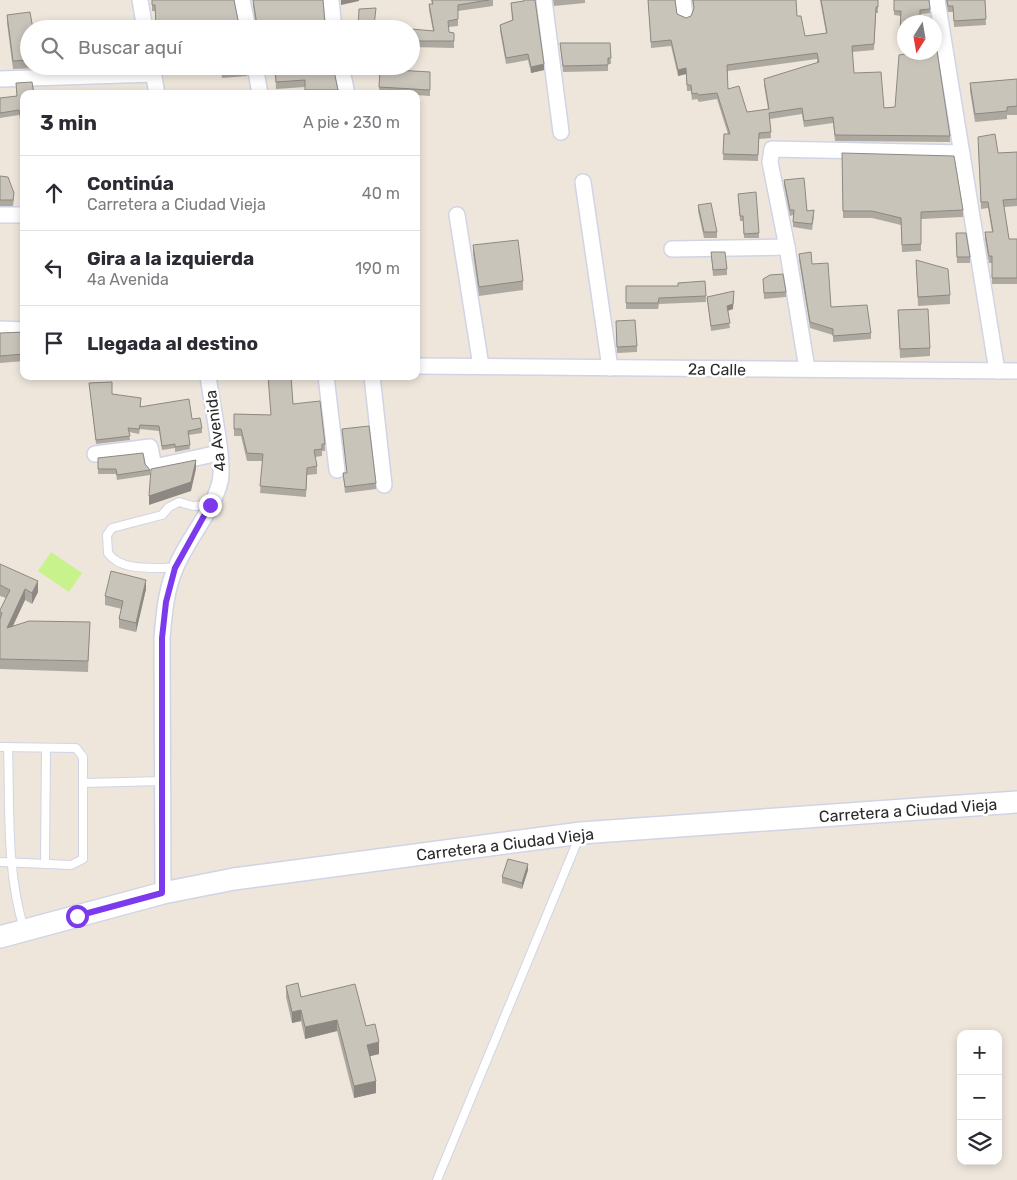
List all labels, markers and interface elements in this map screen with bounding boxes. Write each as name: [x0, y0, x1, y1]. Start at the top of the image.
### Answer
north arrow: [897, 15, 942, 60]
search box: [20, 20, 420, 75]
icon: search: [38, 34, 66, 62]
text: Buscar aquí: [78, 36, 182, 59]
text: 3 min: [40, 110, 97, 135]
text: A pie · 230 m: [303, 113, 400, 132]
text: Continúa: [87, 172, 174, 195]
icon: ahead: [40, 179, 68, 207]
text: 40 m: [362, 184, 400, 203]
text: Carretera a Ciudad Vieja: [87, 195, 266, 214]
text: Gira a la izquierda: [87, 247, 254, 270]
icon: left: [40, 254, 68, 282]
text: 190 m: [355, 259, 400, 278]
text: 4a Avenida: [87, 270, 169, 289]
icon: arrive: [40, 329, 68, 357]
text: Llegada al destino: [87, 332, 258, 355]
street label: 2a Calle: [688, 359, 746, 380]
street label: 4a Avenida: [201, 389, 230, 473]
route end: [199, 494, 222, 517]
street label: Carretera a Ciudad Vieja: [818, 795, 998, 826]
street label: Carretera a Ciudad Vieja: [415, 824, 595, 865]
route start: [66, 905, 89, 928]
map controls: [957, 1030, 1002, 1165]
button: +: [957, 1030, 1002, 1075]
button: −: [957, 1075, 1002, 1120]
button: layers: [957, 1120, 1002, 1165]

